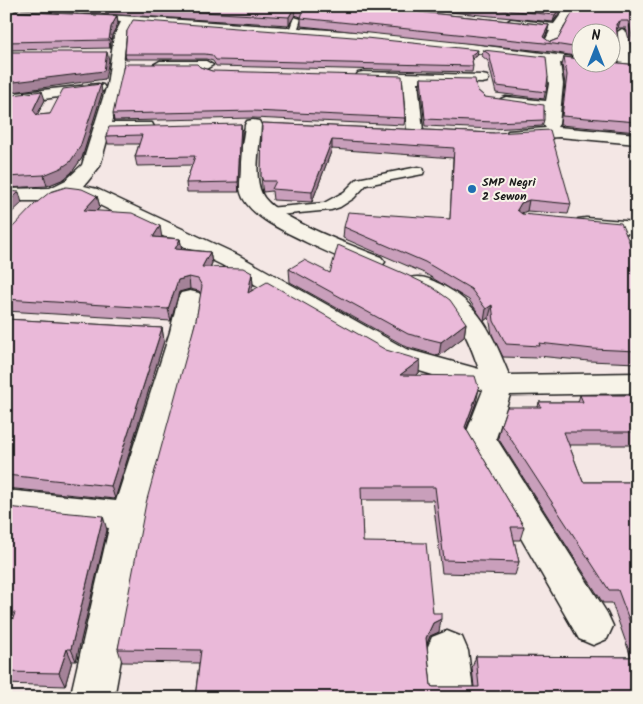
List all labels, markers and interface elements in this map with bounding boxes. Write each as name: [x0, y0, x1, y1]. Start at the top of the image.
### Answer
north arrow: [570, 22, 620, 72]
text: N: [592, 25, 601, 47]
place label: SMP Negri 2 Sewon: [482, 173, 536, 206]
marker: SMP Negri 2 Sewon: [466, 183, 478, 195]

